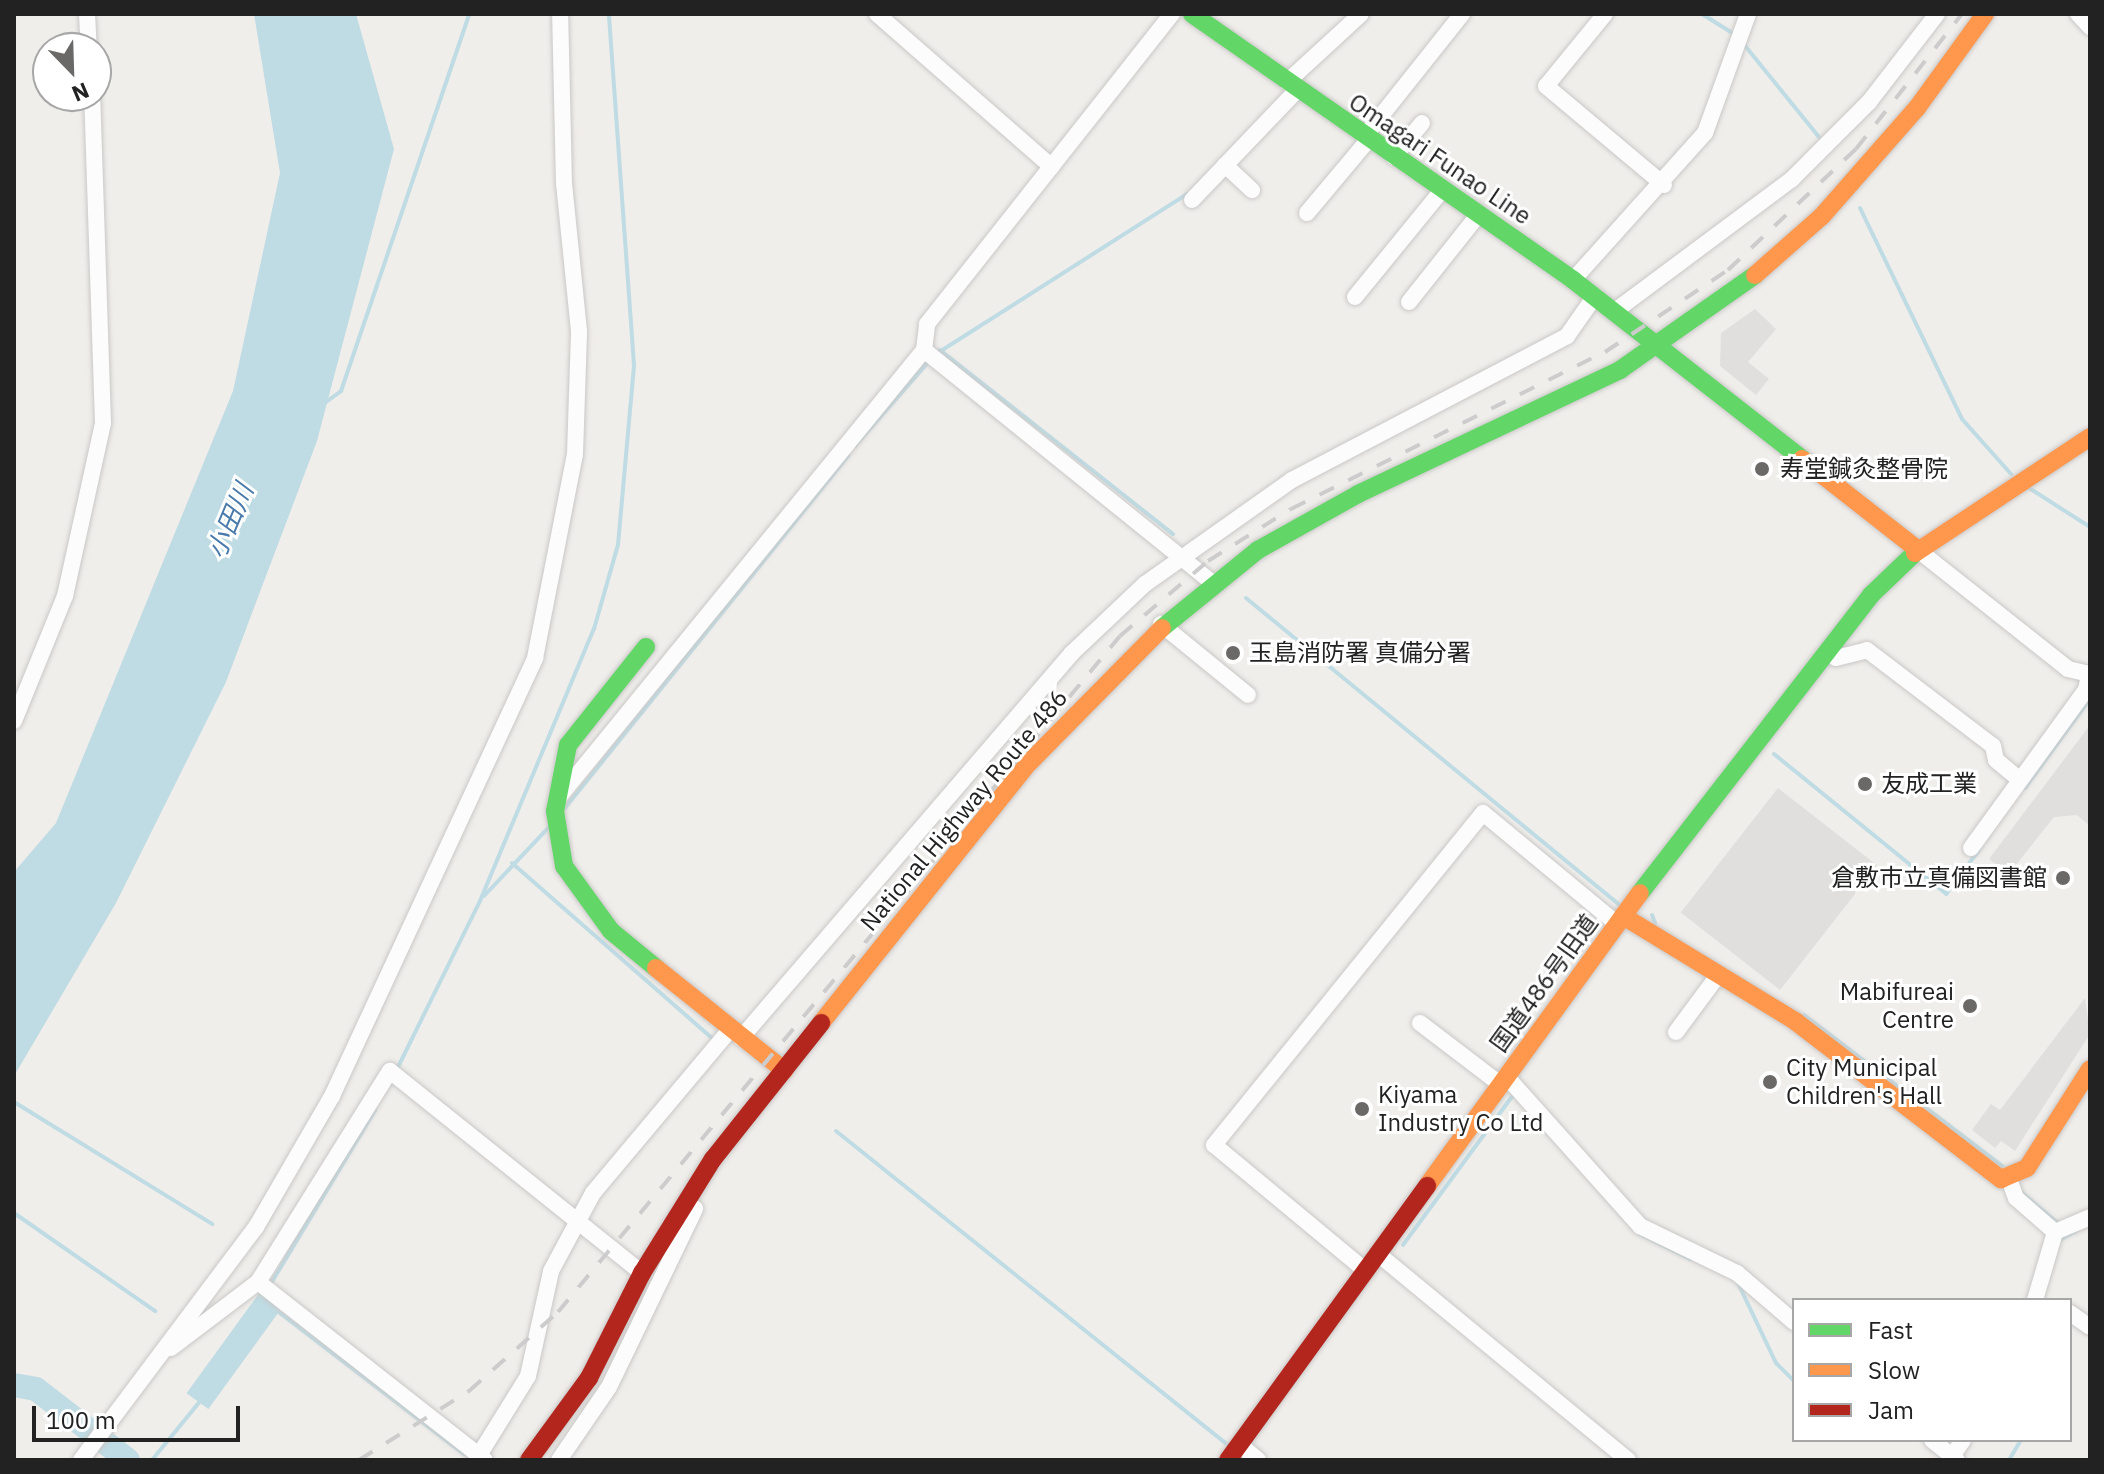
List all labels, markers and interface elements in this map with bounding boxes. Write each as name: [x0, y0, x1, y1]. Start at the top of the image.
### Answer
north arrow: [32, 32, 112, 112]
text: N: [68, 76, 94, 109]
street label: Omagari Funao Line: [1343, 87, 1537, 231]
place label: 寿堂鍼灸整骨院: [1780, 455, 1948, 483]
marker: 寿堂鍼灸整骨院: [1751, 458, 1773, 480]
water label: 小田川: [200, 479, 260, 563]
place label: 玉島消防署 真備分署: [1249, 639, 1471, 667]
marker: 玉島消防署 真備分署: [1224, 644, 1242, 662]
street label: National Highway Route 486: [854, 683, 1074, 937]
place label: 友成工業: [1881, 770, 1977, 798]
marker: 友成工業: [1856, 775, 1874, 793]
place label: 倉敷市立真備図書館: [1831, 864, 2047, 892]
marker: 倉敷市立真備図書館: [2054, 869, 2072, 887]
street label: 国道486号旧道: [1484, 909, 1604, 1057]
place label: Mabifureai Centre: [1840, 978, 1954, 1034]
marker: Mabifureai Centre: [1961, 997, 1979, 1015]
place label: City Municipal Children's Hall: [1786, 1054, 1942, 1110]
marker: City Municipal Children's Hall: [1761, 1073, 1779, 1091]
place label: Kiyama Industry Co Ltd: [1378, 1081, 1543, 1137]
marker: Kiyama Industry Co Ltd: [1353, 1100, 1371, 1118]
legend: [1792, 1298, 2072, 1442]
text: Fast: [1868, 1314, 1913, 1346]
text: Slow: [1868, 1354, 1920, 1386]
scale bar: [36, 1390, 244, 1440]
text: Jam: [1868, 1394, 1914, 1426]
text: 100 m: [46, 1404, 116, 1436]

